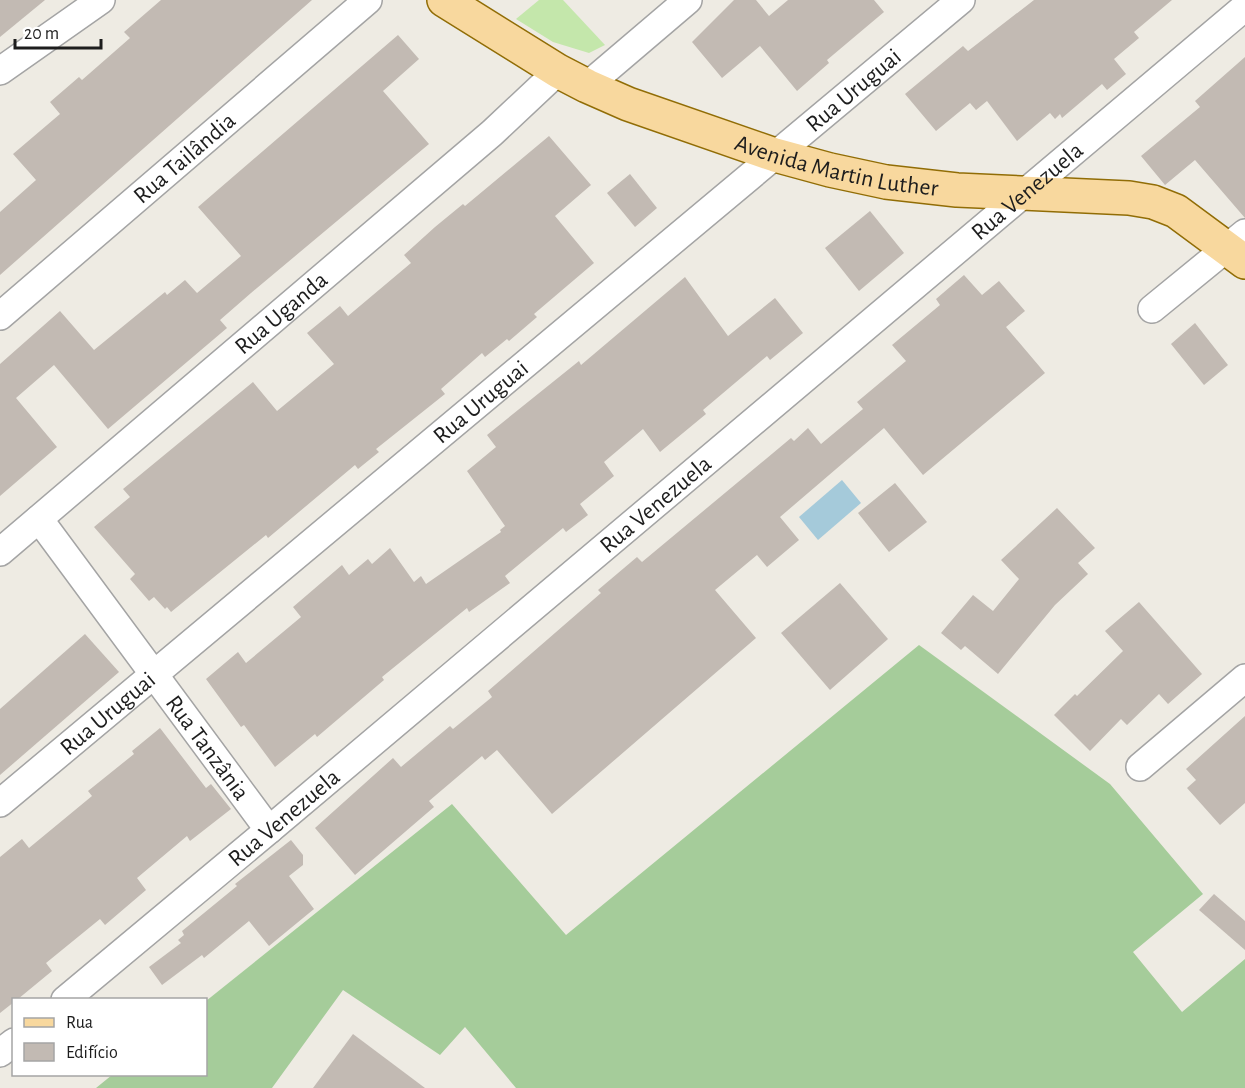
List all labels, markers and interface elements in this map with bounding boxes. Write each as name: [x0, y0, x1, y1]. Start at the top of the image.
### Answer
scale bar: [15, 12, 100, 50]
text: 20 m: [24, 25, 59, 43]
street label: Rua Uruguai: [802, 44, 906, 137]
street label: Rua Tailândia: [129, 108, 241, 209]
street label: Avenida Martin Luther: [732, 131, 940, 201]
street label: Rua Venezuela: [967, 138, 1088, 245]
street label: Rua Uganda: [231, 268, 333, 359]
street label: Rua Uruguai: [429, 356, 533, 449]
street label: Rua Venezuela: [596, 451, 716, 558]
street label: Rua Uruguai: [56, 668, 160, 760]
street label: Rua Tanzânia: [161, 691, 253, 805]
street label: Rua Venezuela: [224, 765, 345, 872]
legend: [12, 998, 207, 1076]
text: Rua: [66, 1014, 93, 1032]
text: Edifício: [66, 1044, 118, 1062]

